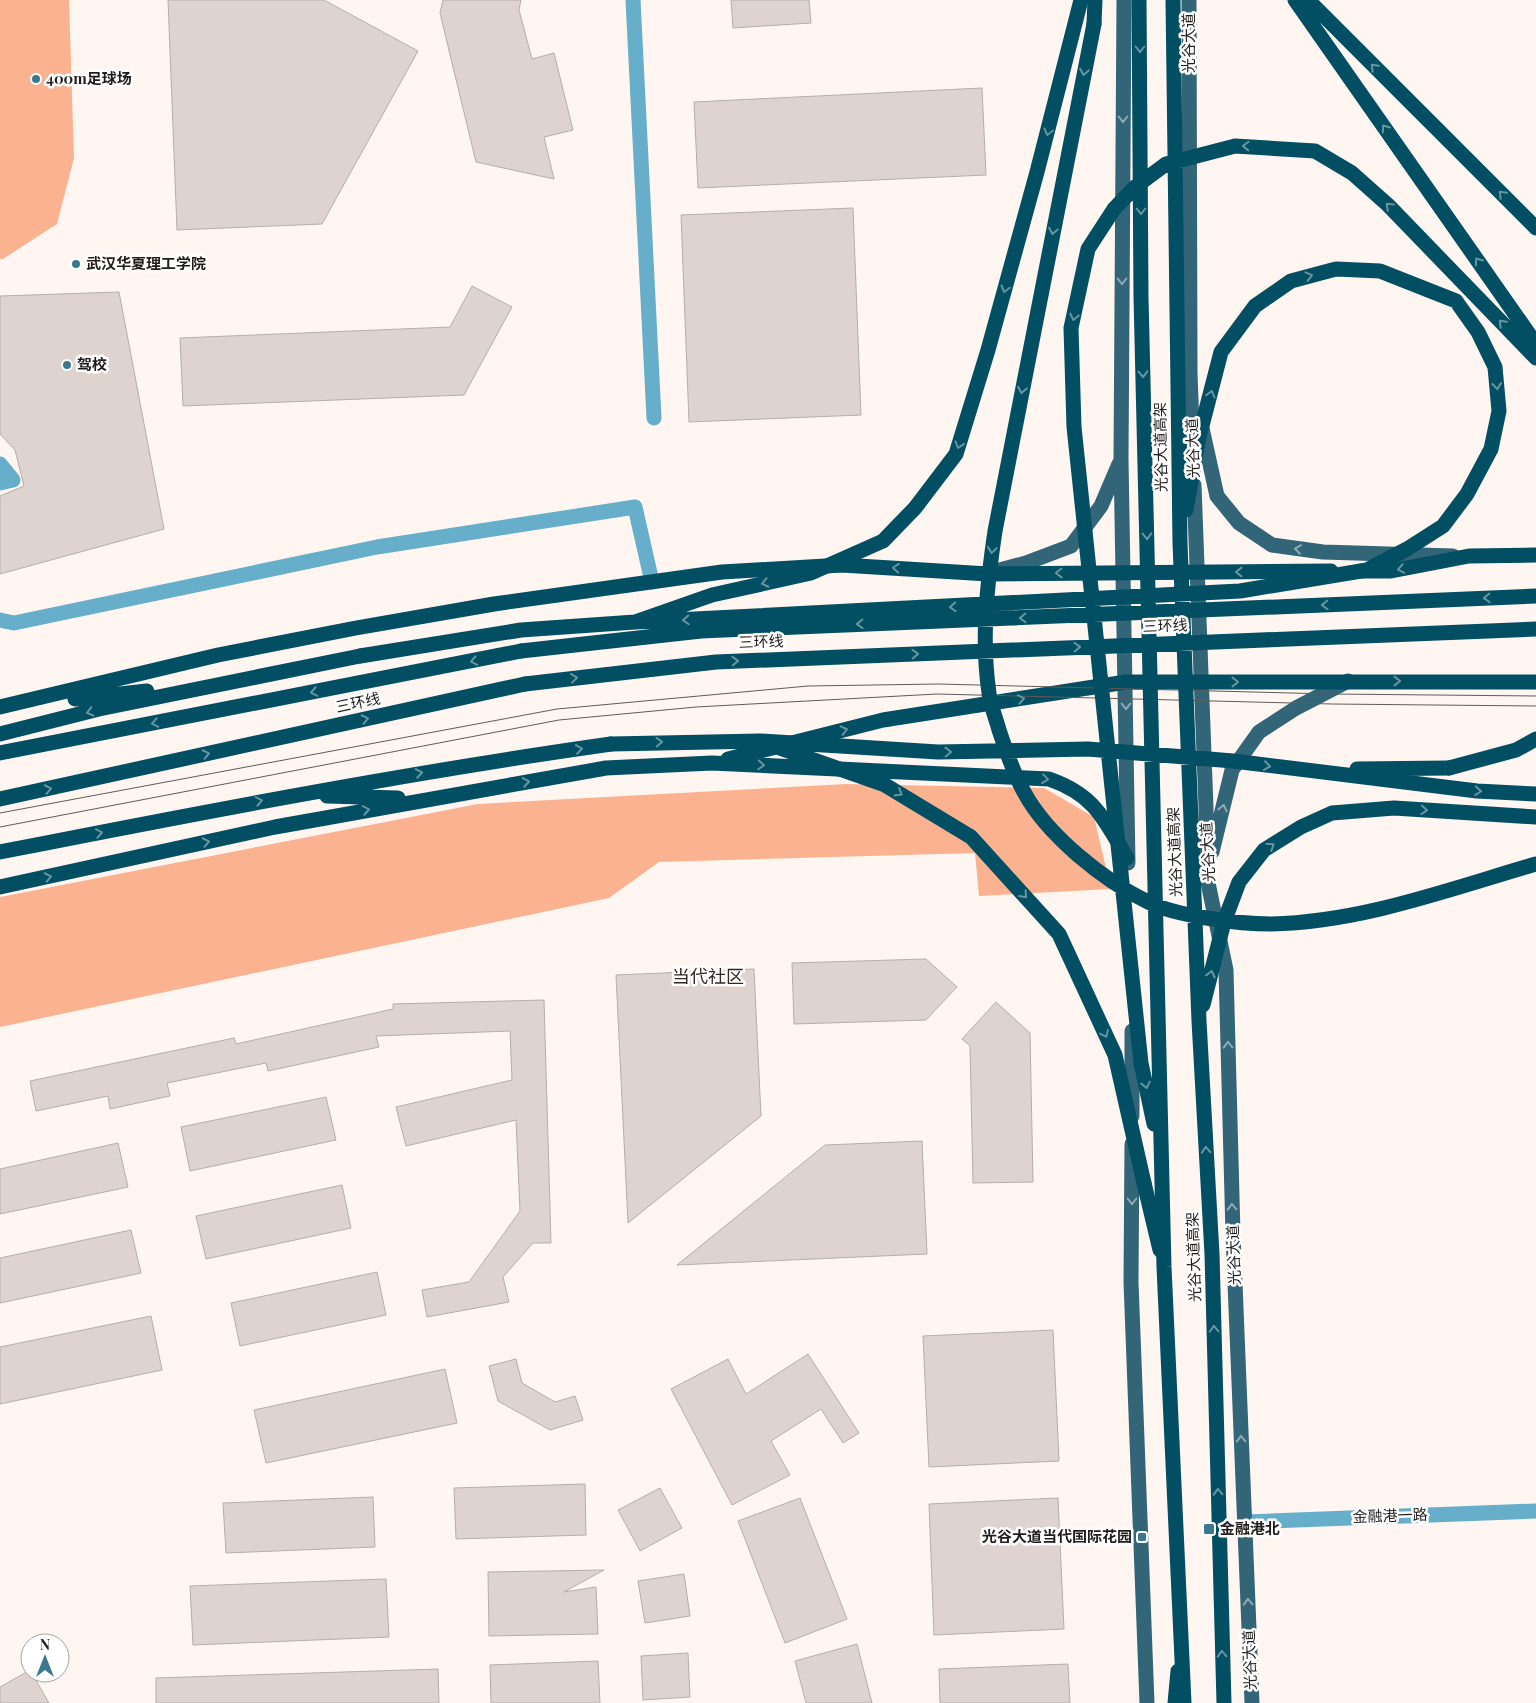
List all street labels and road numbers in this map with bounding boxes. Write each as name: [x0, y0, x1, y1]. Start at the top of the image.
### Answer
street label: 光谷大道: [1178, 13, 1198, 73]
street label: 光谷大道高架: [1149, 402, 1171, 492]
street label: 光谷大道: [1181, 418, 1203, 478]
street label: 三环线: [1142, 614, 1188, 636]
street label: 三环线: [738, 630, 784, 652]
street label: 三环线: [334, 688, 382, 716]
street label: 光谷大道高架: [1162, 807, 1186, 897]
street label: 光谷大道: [1195, 822, 1219, 883]
street label: 光谷大道高架: [1181, 1212, 1205, 1302]
street label: 光谷大道: [1222, 1225, 1244, 1285]
street label: 金融港一路: [1352, 1504, 1428, 1526]
street label: 光谷大道: [1238, 1630, 1260, 1690]

